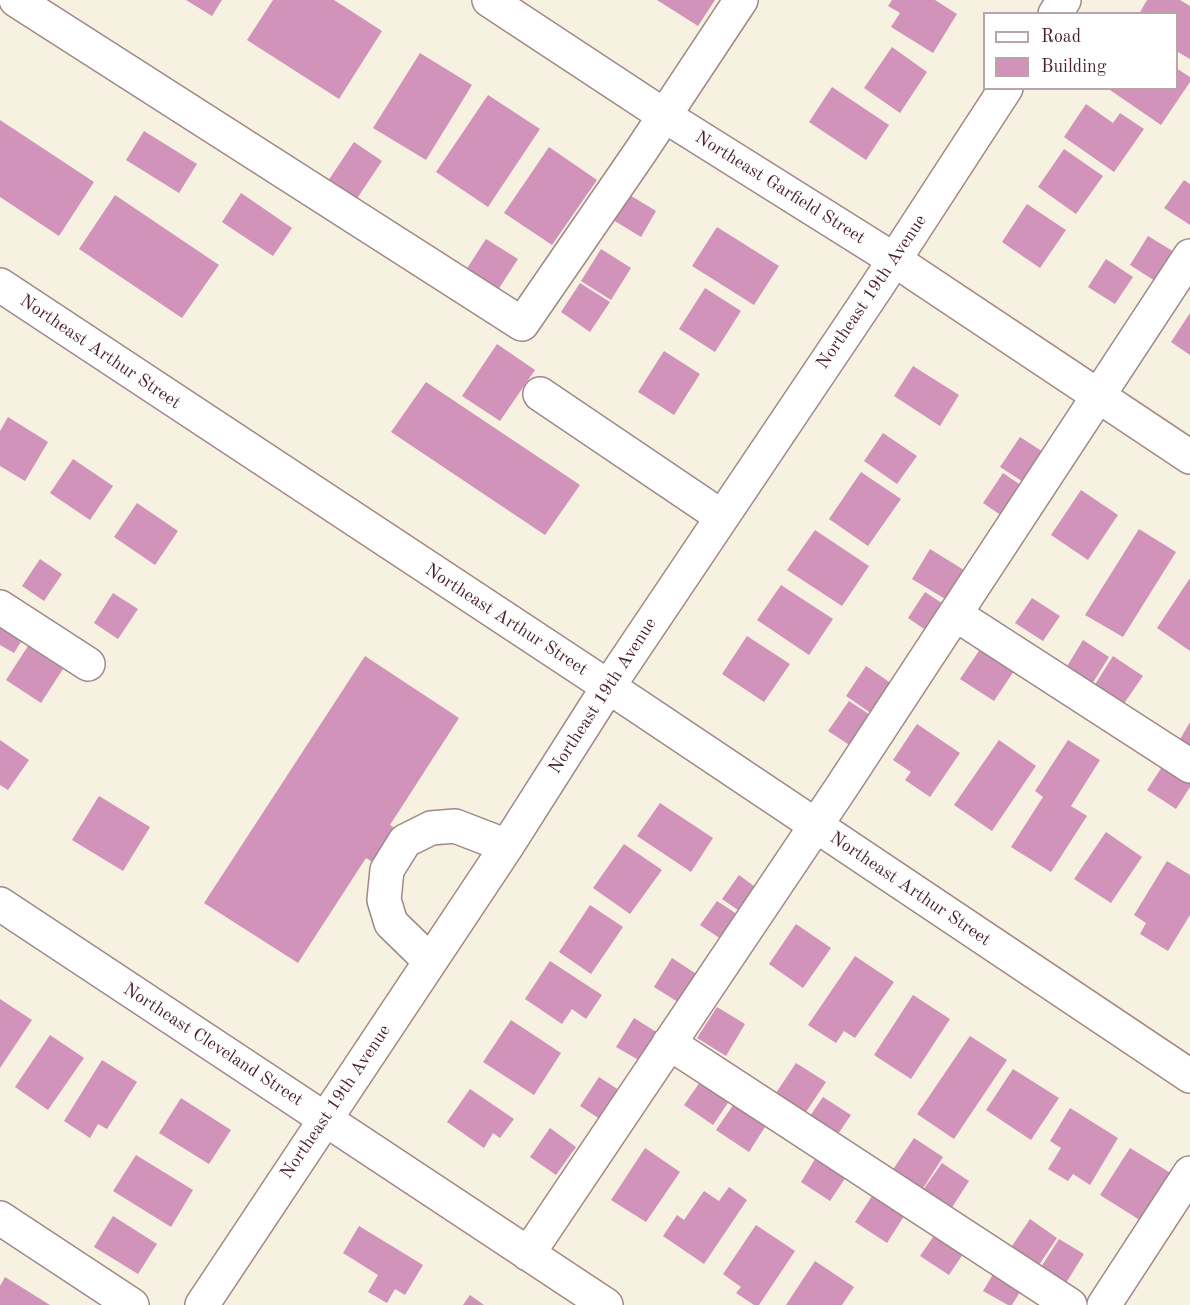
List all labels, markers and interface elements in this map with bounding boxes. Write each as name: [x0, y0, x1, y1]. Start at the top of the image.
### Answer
legend: [983, 12, 1178, 90]
text: Road: [1041, 28, 1081, 46]
text: Building: [1041, 58, 1106, 76]
street label: Northeast Garfield Street: [691, 127, 869, 249]
street label: Northeast 19th Avenue: [812, 211, 932, 373]
street label: Northeast Arthur Street: [15, 290, 185, 414]
street label: Northeast Arthur Street: [421, 559, 591, 681]
street label: Northeast 19th Avenue: [544, 614, 662, 778]
street label: Northeast Arthur Street: [825, 827, 995, 951]
street label: Northeast Cleveland Street: [119, 979, 307, 1111]
street label: Northeast 19th Avenue: [276, 1021, 396, 1183]

